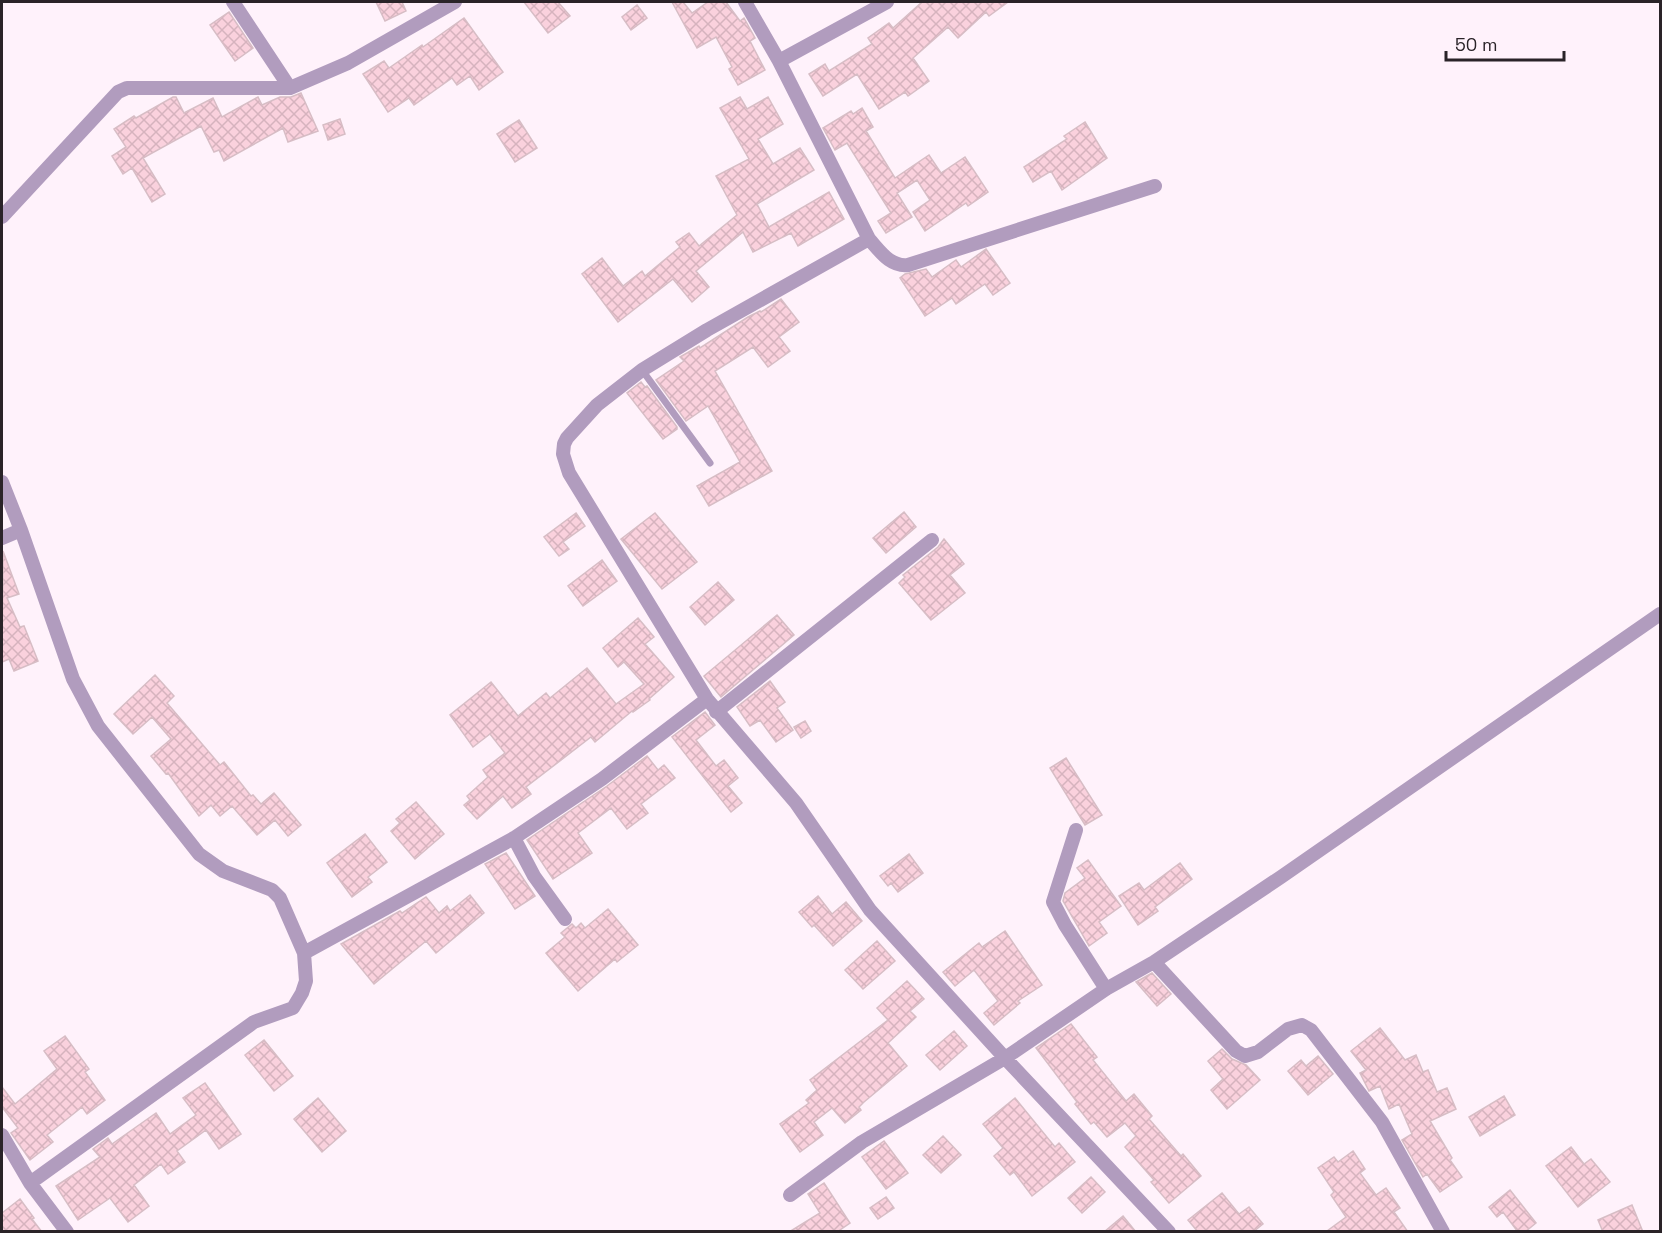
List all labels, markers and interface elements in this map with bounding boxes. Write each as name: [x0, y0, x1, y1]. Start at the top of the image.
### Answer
scale bar: [1446, 24, 1564, 62]
text: 50 m: [1455, 33, 1497, 56]

